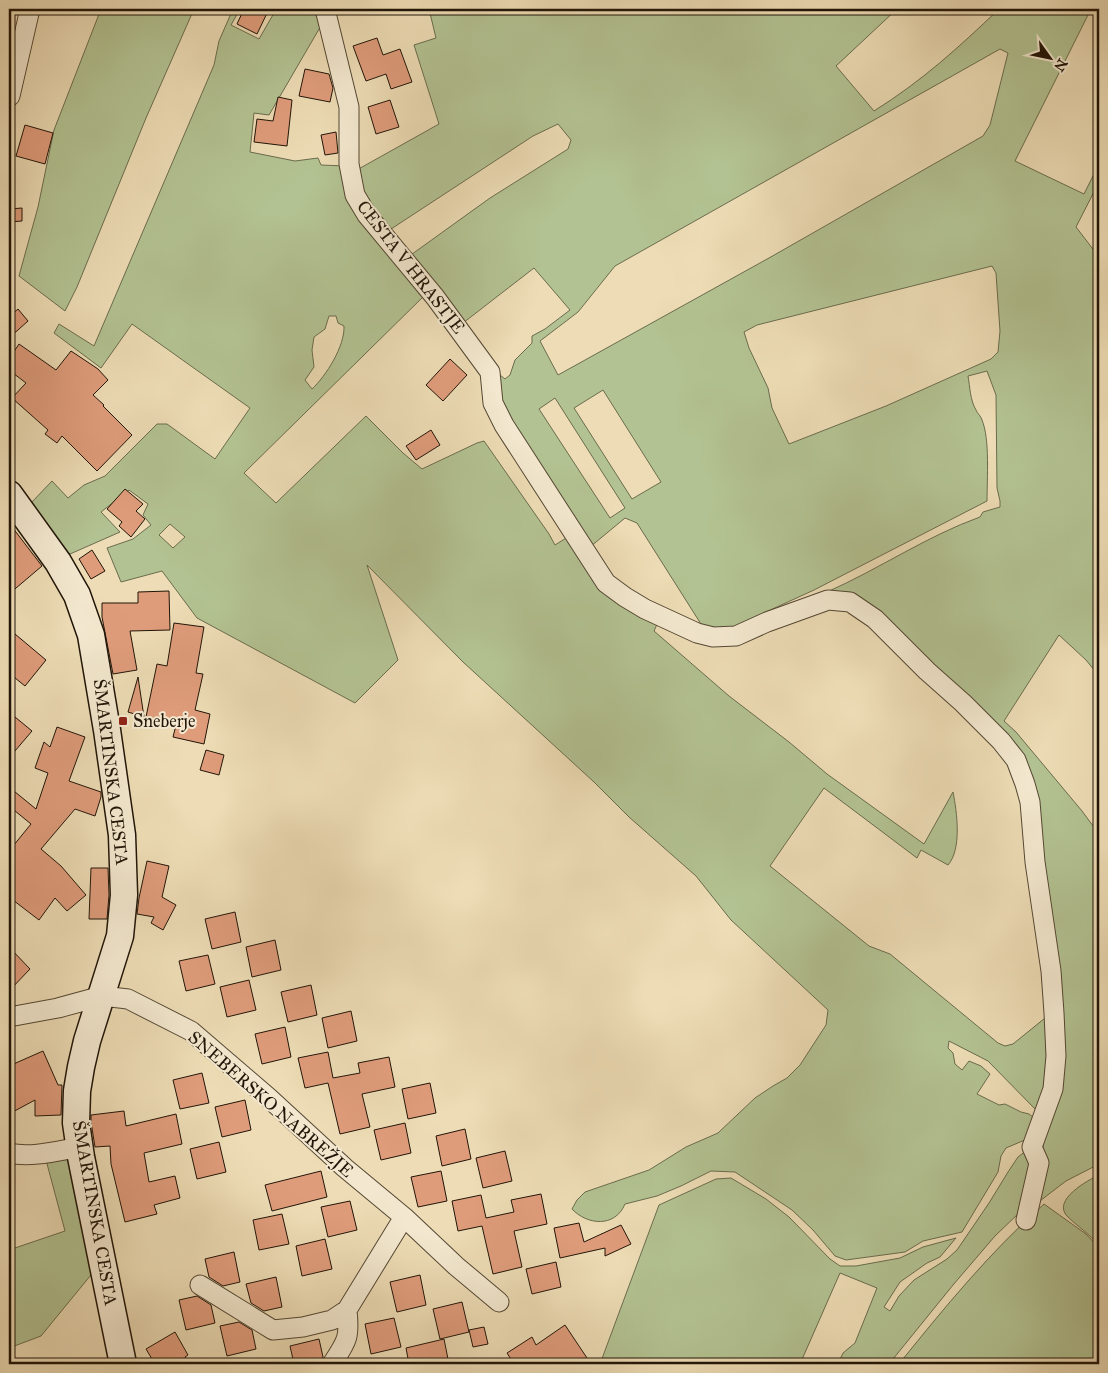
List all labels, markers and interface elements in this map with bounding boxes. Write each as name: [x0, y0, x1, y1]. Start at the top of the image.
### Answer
north arrow: [1026, 32, 1076, 82]
text: N: [1050, 55, 1071, 75]
street label: CESTA V HRASTJE: [351, 196, 470, 339]
street label: ŠMARTINSKA CESTA: [89, 678, 134, 866]
place label: Sneberje: [133, 710, 195, 732]
marker: Sneberje: [117, 715, 129, 727]
street label: SNEBERSKO NABREŽJE: [183, 1025, 360, 1183]
street label: ŠMARTINSKA CESTA: [68, 1119, 123, 1307]

